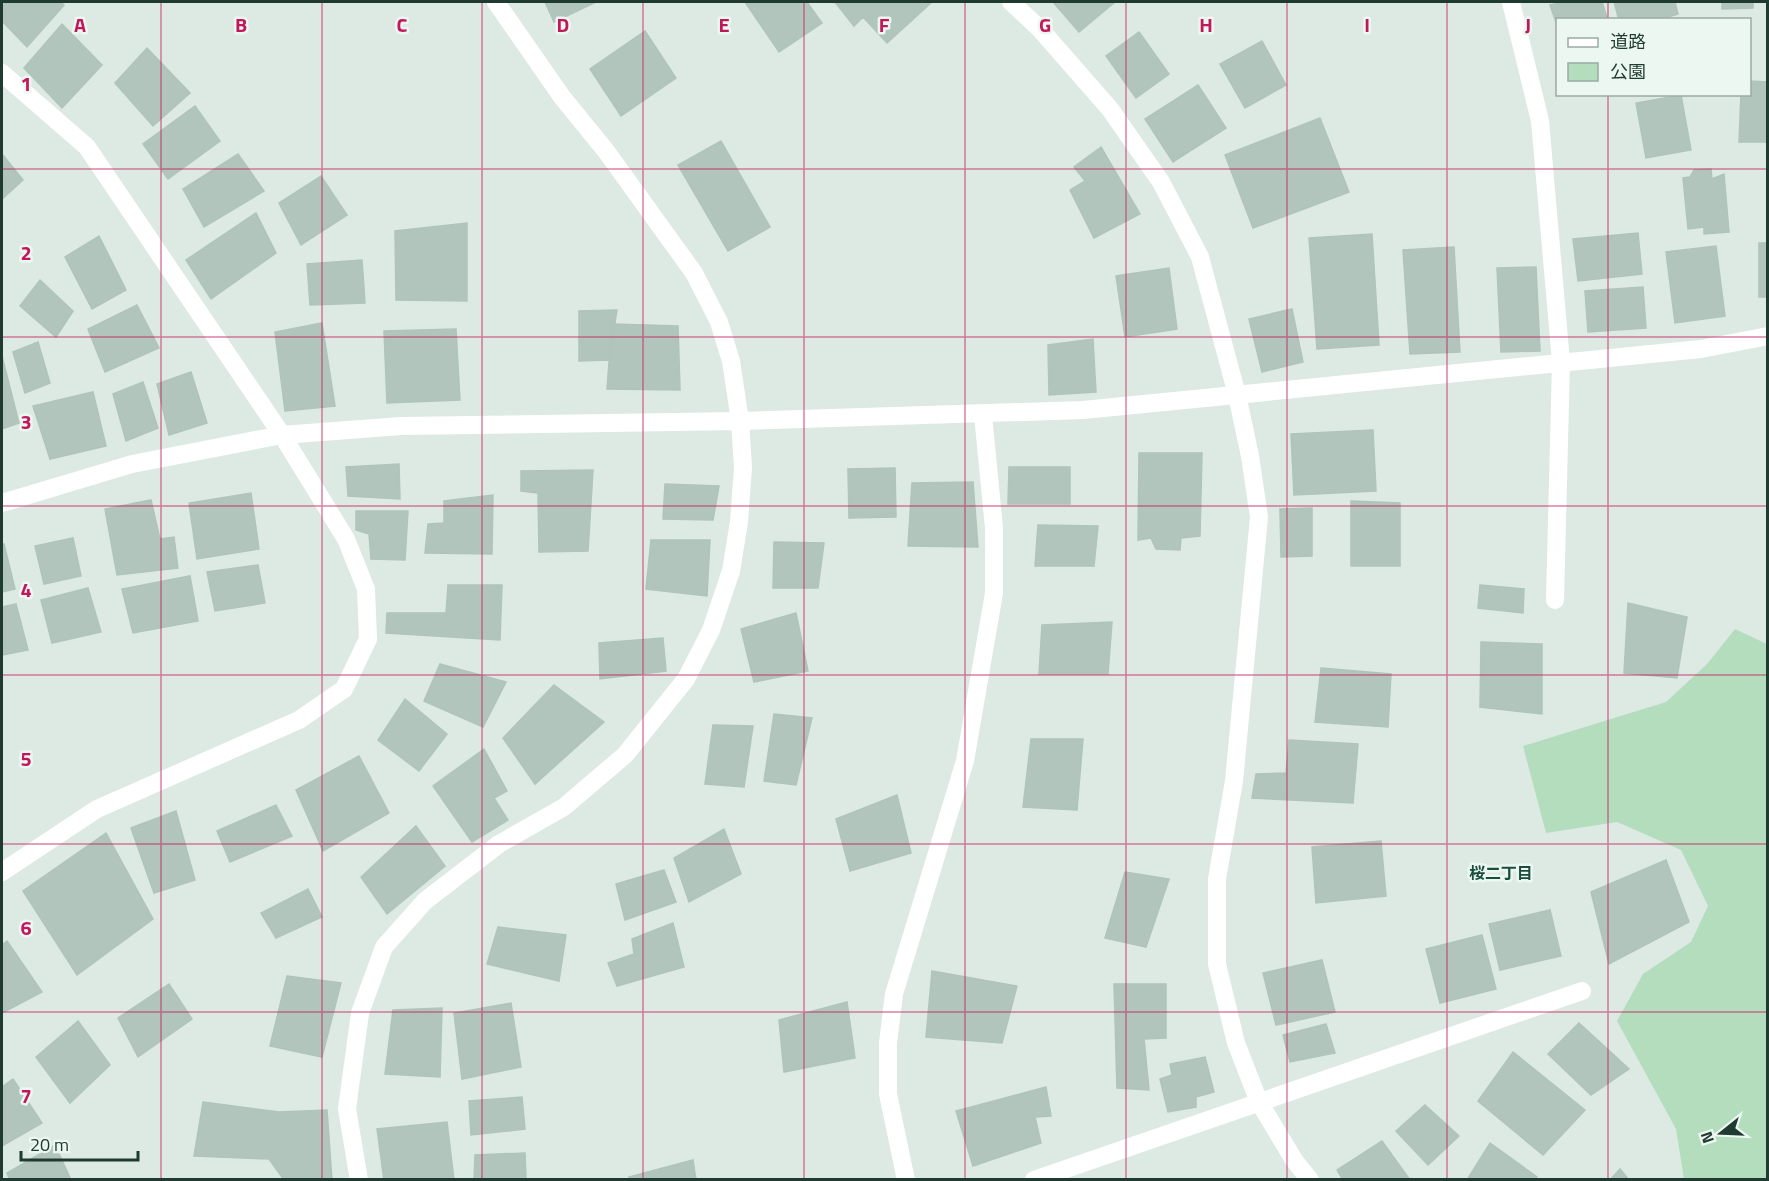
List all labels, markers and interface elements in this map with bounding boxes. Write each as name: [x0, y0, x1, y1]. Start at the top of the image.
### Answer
text: A: [74, 9, 86, 40]
text: B: [235, 9, 247, 40]
text: C: [397, 9, 408, 40]
text: D: [557, 9, 569, 40]
text: E: [718, 9, 730, 40]
text: F: [879, 9, 890, 40]
text: G: [1039, 9, 1051, 40]
text: H: [1199, 9, 1213, 40]
text: I: [1364, 9, 1370, 40]
text: J: [1525, 9, 1531, 40]
legend: [1556, 18, 1751, 96]
text: 道路: [1610, 28, 1646, 55]
text: 公園: [1610, 58, 1646, 85]
text: 1: [20, 68, 32, 99]
text: 2: [20, 237, 32, 268]
text: 3: [20, 406, 32, 437]
text: 4: [20, 574, 32, 605]
text: 5: [20, 743, 32, 774]
district label: 桜二丁目: [1469, 861, 1533, 885]
text: 6: [20, 912, 32, 943]
text: 7: [20, 1080, 32, 1111]
north arrow: [1691, 1103, 1751, 1163]
scale bar: [21, 1124, 138, 1162]
text: N: [1694, 1129, 1720, 1147]
text: 20 m: [30, 1131, 69, 1158]

